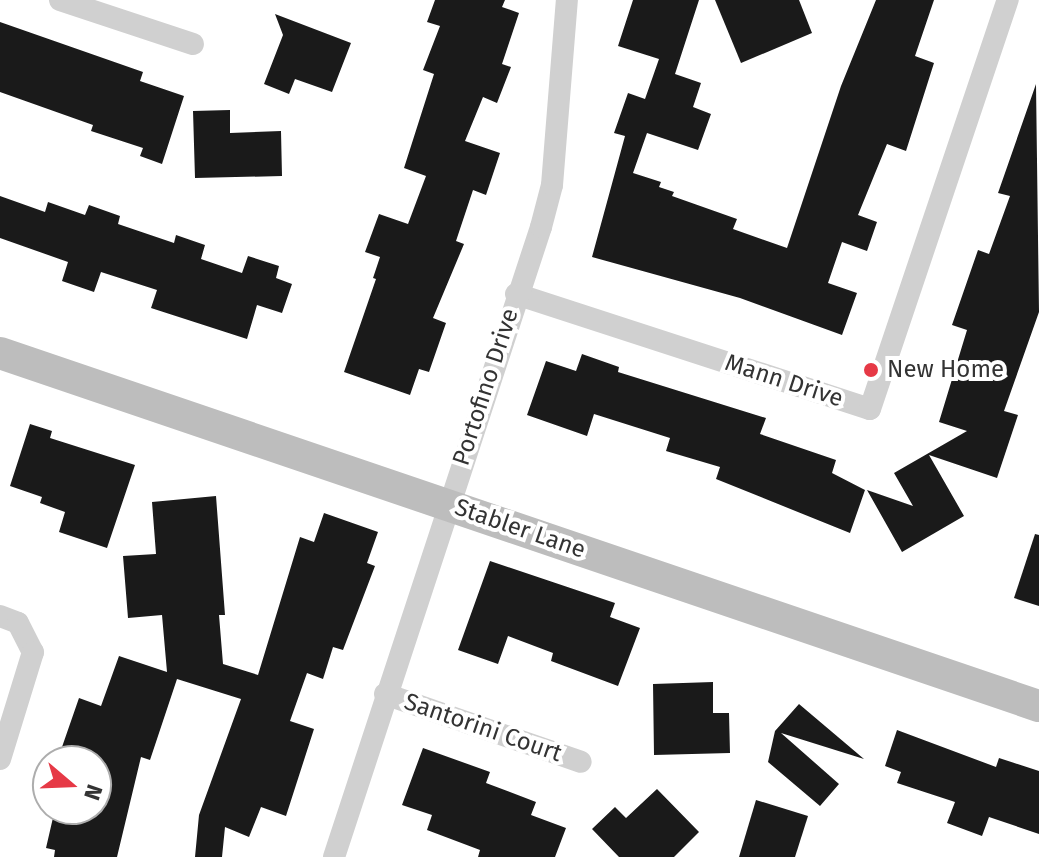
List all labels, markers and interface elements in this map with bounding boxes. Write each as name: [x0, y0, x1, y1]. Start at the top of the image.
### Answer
street label: Portofino Drive: [447, 305, 525, 469]
street label: Mann Drive: [721, 348, 847, 414]
place label: New Home: [887, 356, 1004, 384]
marker: New Home: [862, 361, 880, 379]
street label: Stabler Lane: [451, 493, 589, 565]
street label: Santorini Court: [400, 688, 566, 768]
north arrow: [32, 745, 112, 825]
text: N: [78, 781, 108, 804]

